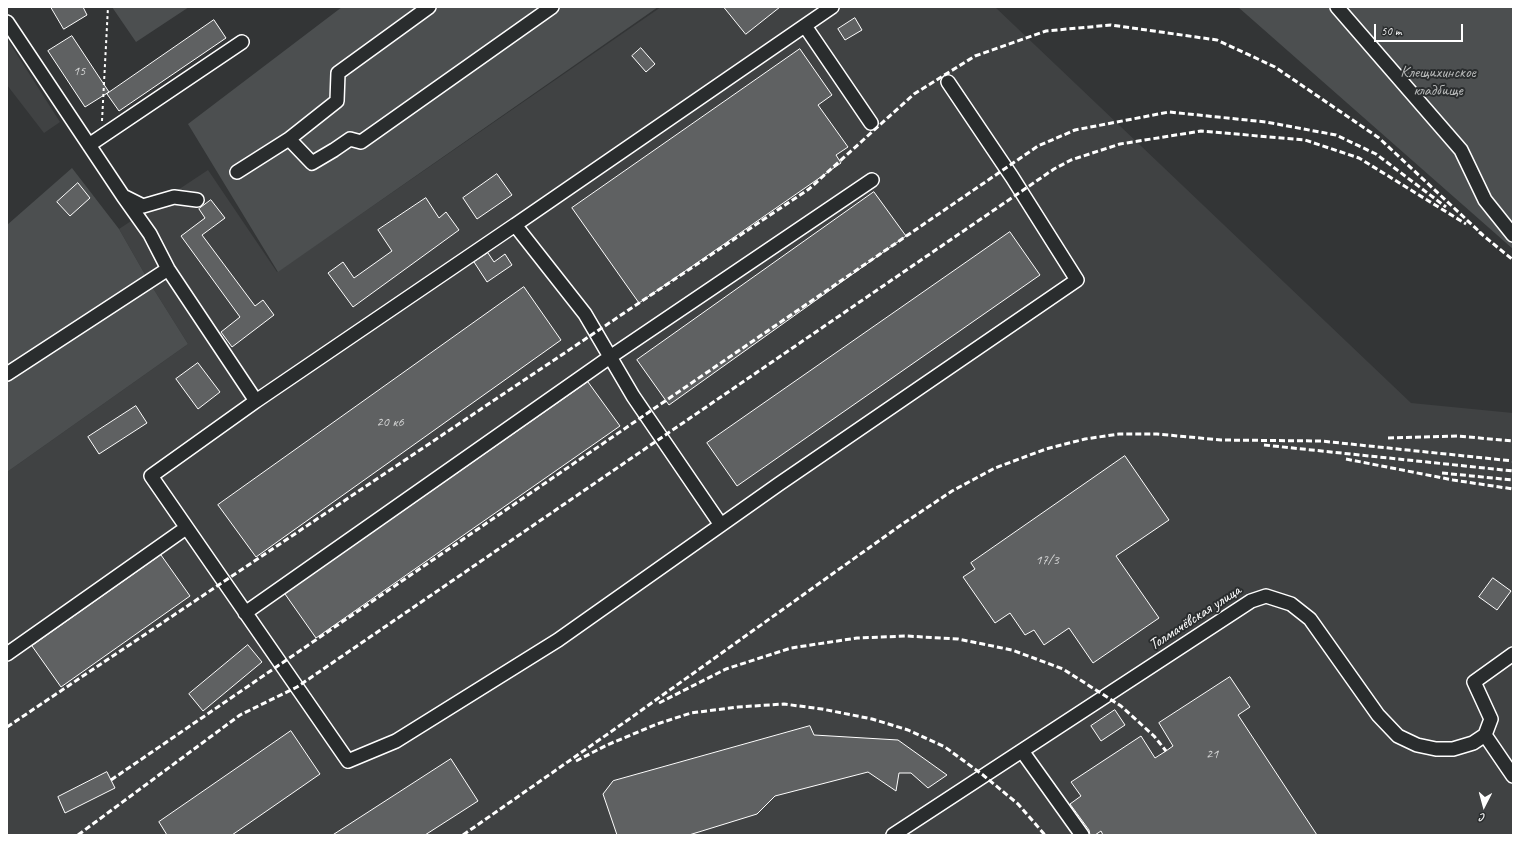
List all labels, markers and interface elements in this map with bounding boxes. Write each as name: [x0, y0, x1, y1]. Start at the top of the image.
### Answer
scale bar: [1376, 16, 1465, 42]
text: 50 m: [1381, 23, 1401, 39]
house number: 15: [73, 63, 85, 79]
park label: Клещихинское кладбище: [1400, 63, 1476, 101]
house number: 20 к6: [376, 414, 404, 430]
house number: 17/3: [1035, 552, 1059, 568]
street label: Толмачёвская улица: [1146, 581, 1244, 655]
house number: 21: [1206, 746, 1218, 762]
north arrow: [1464, 786, 1504, 826]
text: С: [1479, 811, 1486, 825]

